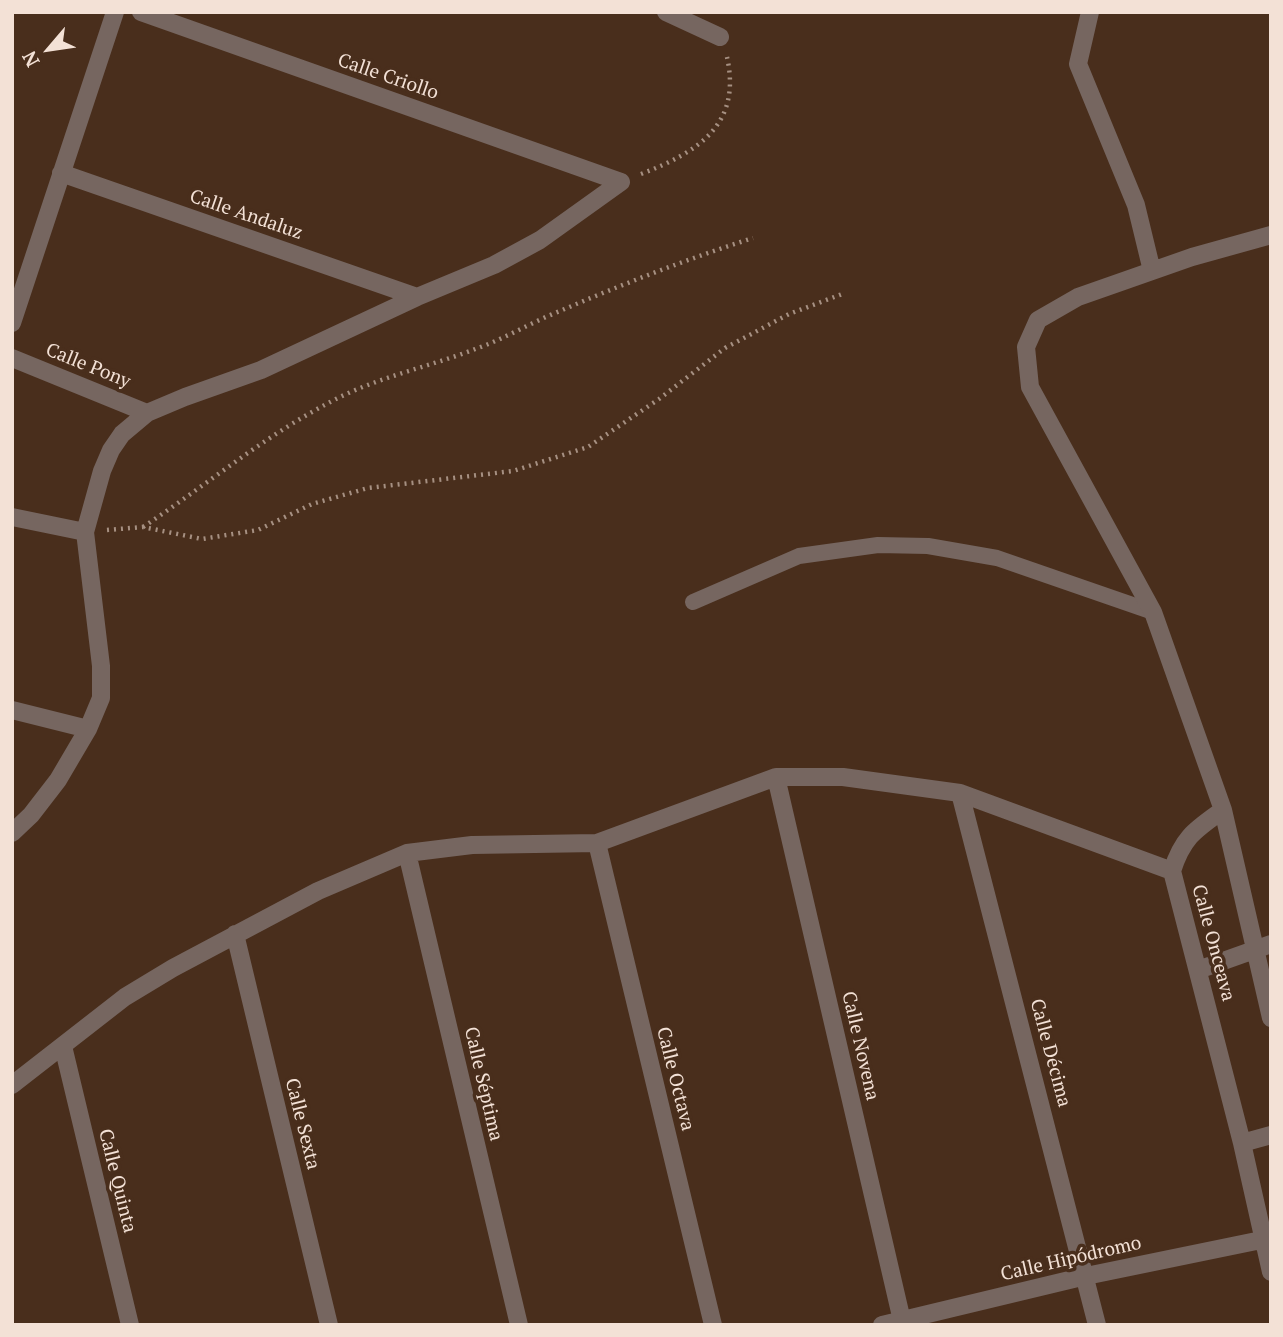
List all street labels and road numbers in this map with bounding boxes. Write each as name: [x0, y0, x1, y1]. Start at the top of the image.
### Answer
street label: Calle Criollo: [335, 49, 441, 105]
street label: Calle Andaluz: [187, 185, 305, 245]
street label: Calle Pony: [42, 339, 134, 393]
street label: Calle Onceava: [1187, 882, 1239, 1004]
street label: Calle Novena: [836, 989, 884, 1103]
street label: Calle Décima: [1025, 996, 1075, 1110]
street label: Calle Séptima: [459, 1025, 507, 1143]
street label: Calle Octava: [651, 1025, 699, 1133]
street label: Calle Sexta: [280, 1076, 324, 1172]
street label: Calle Quinta: [93, 1127, 141, 1235]
street label: Calle Hipódromo: [999, 1232, 1143, 1286]

